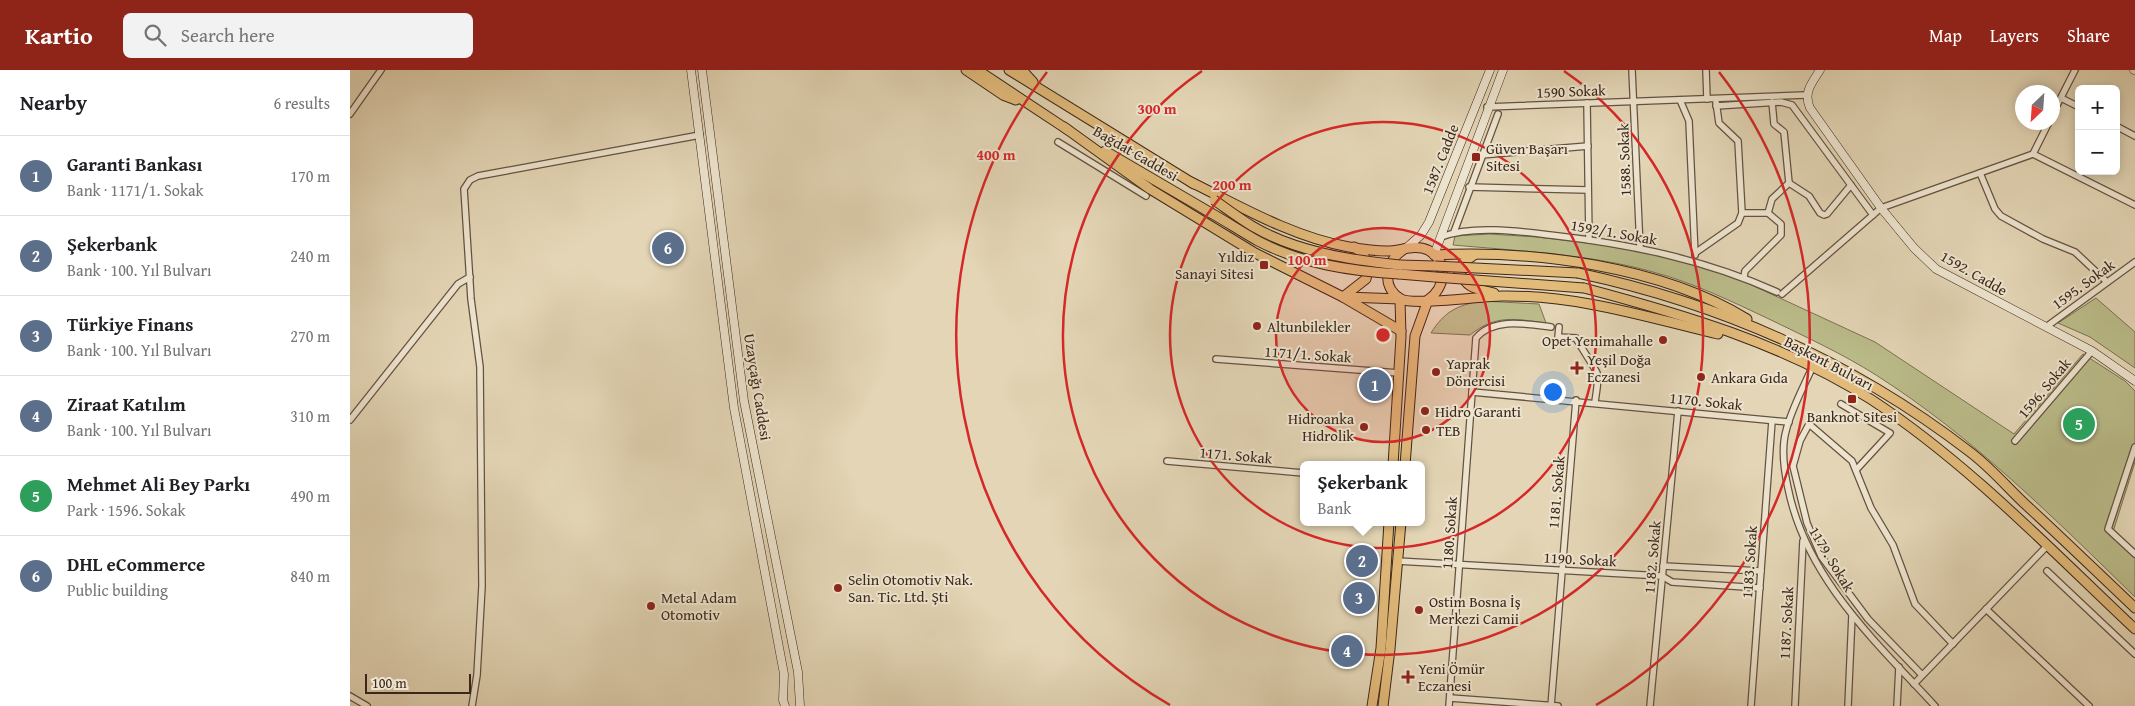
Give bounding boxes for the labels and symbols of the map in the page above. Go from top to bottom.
street label: 1590 Sokak [1536,79,1606,103]
north arrow [2015,85,2060,130]
text: 300 m [1137,98,1177,119]
street label: Bağdat Caddesi [1090,120,1182,186]
street label: 1587. Cadde [1416,121,1464,197]
street label: 1588. Sokak [1612,123,1636,197]
place label: Güven Başarı Sitesi [1486,138,1568,176]
text: 400 m [976,144,1016,165]
marker: Güven Başarı Sitesi [1470,151,1482,163]
text: 200 m [1212,174,1252,195]
street label: 1592/1. Sokak [1569,214,1659,250]
pin: 6 [652,229,684,267]
street label: 1592. Cadde [1937,245,2011,301]
place label: Yıldız Sanayi Sitesi [1175,246,1254,284]
text: 100 m [1287,249,1327,270]
street label: 1595. Sokak [2047,254,2119,314]
marker: Yıldız Sanayi Sitesi [1258,259,1270,271]
place label: Altunbilekler [1267,316,1350,337]
marker: Altunbilekler [1251,320,1263,332]
centre of rings [1374,326,1392,344]
place label: Opet Yenimahalle [1542,330,1653,351]
street label: Başkent Bulvarı [1781,331,1877,395]
street label: Uzayçağı Caddesi [739,332,777,442]
marker: Opet Yenimahalle [1657,334,1669,346]
street label: 1171/1. Sokak [1264,340,1353,368]
place label: Yeşil Doğa Eczanesi [1587,349,1651,387]
place label: Yaprak Dönercisi [1446,353,1505,391]
street label: 1596. Sokak [2012,353,2076,423]
marker: Yeşil Doğa Eczanesi [1571,362,1583,374]
pin: 1 [1359,366,1391,404]
marker: Yaprak Dönercisi [1430,366,1442,378]
place label: Ankara Gıda [1711,367,1788,388]
marker: Ankara Gıda [1695,371,1707,383]
your location [1540,379,1566,405]
street label: 1170. Sokak [1669,387,1744,415]
marker: Banknot Sitesi [1846,393,1858,405]
place label: Hidro Garanti [1435,401,1521,422]
marker: Hidro Garanti [1419,405,1431,417]
pin: 5 [2063,405,2095,443]
place label: Banknot Sitesi [1807,406,1897,427]
place label: Hidroanka Hidrolik [1288,408,1354,446]
place label: TEB [1436,420,1461,441]
marker: Hidroanka Hidrolik [1358,421,1370,433]
marker: TEB [1420,424,1432,436]
street label: 1171. Sokak [1199,441,1274,469]
street label: 1181. Sokak [1542,454,1570,529]
street label: 1180. Sokak [1436,495,1462,570]
street label: 1182. Sokak [1638,519,1666,594]
street label: 1179. Sokak [1804,522,1860,596]
street label: 1183. Sokak [1736,524,1762,599]
pin: 2 [1346,542,1378,580]
street label: 1190. Sokak [1543,547,1617,571]
place label: Selin Otomotiv Nak. San. Tic. Ltd. Şti [848,569,973,607]
pin: 3 [1343,579,1375,617]
marker: Selin Otomotiv Nak. San. Tic. Ltd. Şti [832,582,844,594]
street label: 1187. Sokak [1774,586,1798,660]
place label: Metal Adam Otomotiv [661,587,737,625]
place label: Ostim Bosna İş Merkezi Camii [1429,591,1521,629]
marker: Metal Adam Otomotiv [645,600,657,612]
marker: Ostim Bosna İş Merkezi Camii [1413,604,1425,616]
pin: 4 [1331,632,1363,670]
place label: Yeni Ömür Eczanesi [1418,658,1485,696]
scale bar [365,671,471,694]
marker: Yeni Ömür Eczanesi [1402,671,1414,683]

